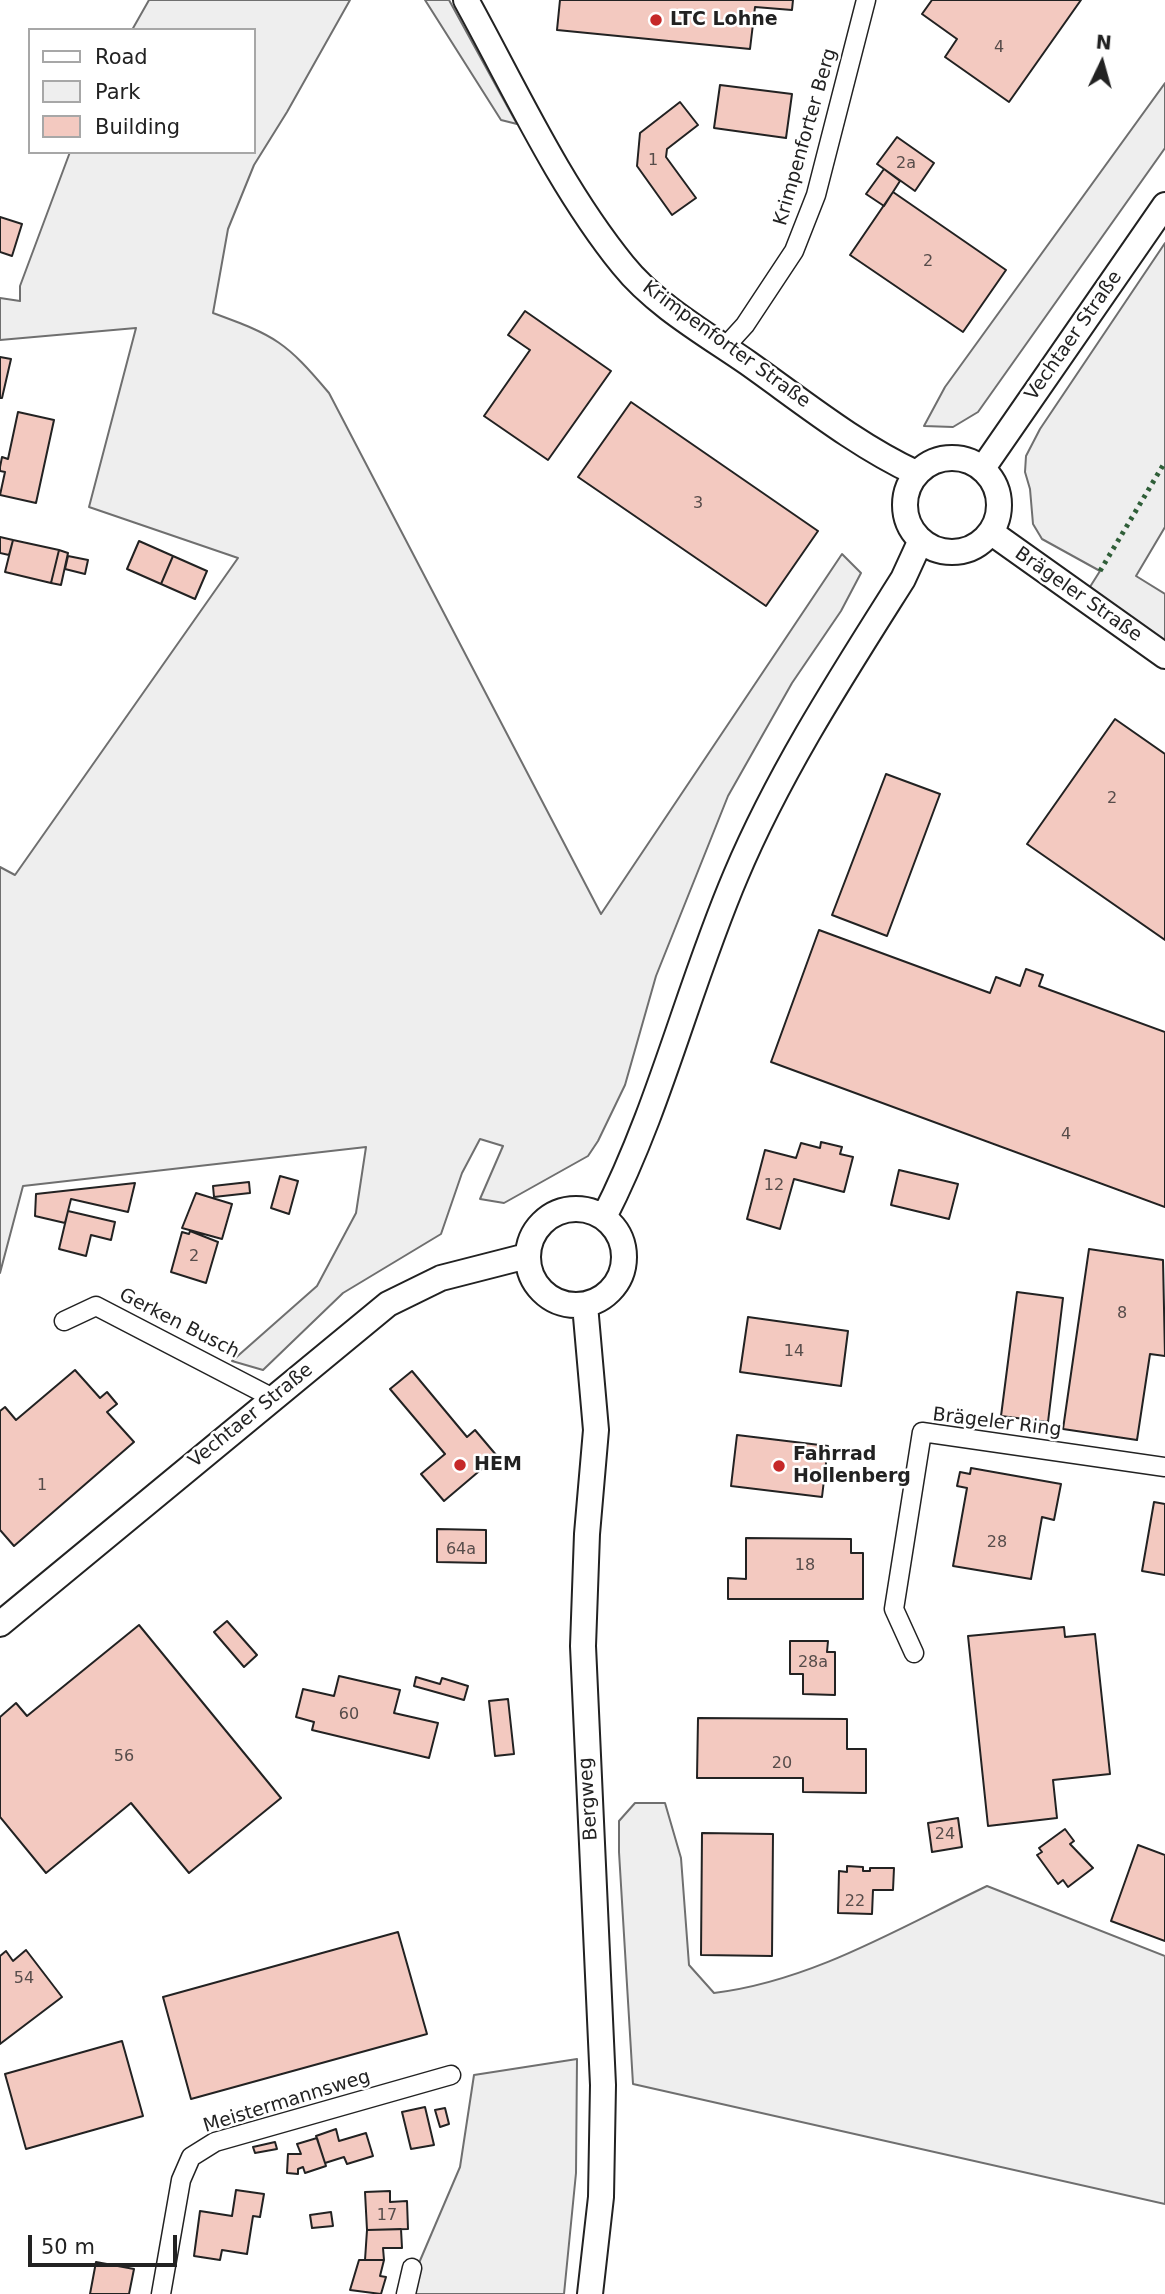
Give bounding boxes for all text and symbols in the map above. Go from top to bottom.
place label: LTC Lohne [670,9,778,31]
marker: LTC Lohne [648,12,664,28]
legend [28,28,256,154]
north arrow [1067,28,1137,98]
text: N [1095,30,1113,54]
house number: 4 [994,38,1004,58]
text: Road [95,45,148,69]
street label: Krimpenforter Berg [770,46,842,228]
text: Park [95,80,140,104]
text: Building [95,115,180,139]
house number: 1 [648,151,658,171]
house number: 2a [896,154,916,174]
house number: 2 [923,252,933,272]
street label: Vechtaer Straße [1021,267,1127,405]
street label: Krimpenforter Straße [638,277,814,413]
house number: 3 [693,494,703,514]
street label: Brägeler Straße [1010,543,1146,647]
house number: 2 [1107,789,1117,809]
house number: 4 [1061,1125,1071,1145]
house number: 12 [764,1176,784,1196]
house number: 2 [189,1247,199,1267]
street label: Gerken Busch [115,1284,243,1364]
house number: 8 [1117,1304,1127,1324]
house number: 14 [784,1342,804,1362]
street label: Vechtaer Straße [184,1359,318,1473]
street label: Brägeler Ring [931,1404,1063,1442]
place label: Fahrrad Hollenberg [793,1444,911,1488]
place label: HEM [474,1454,522,1476]
marker: HEM [452,1457,468,1473]
marker: Fahrrad Hollenberg [771,1458,787,1474]
house number: 1 [37,1476,47,1496]
house number: 28 [987,1533,1007,1553]
house number: 64a [446,1540,476,1560]
house number: 18 [795,1556,815,1576]
house number: 28a [798,1653,828,1673]
house number: 60 [339,1705,359,1725]
house number: 56 [114,1747,134,1767]
house number: 20 [772,1754,792,1774]
street label: Bergweg [575,1757,603,1841]
house number: 24 [935,1825,955,1845]
house number: 22 [845,1892,865,1912]
house number: 54 [14,1969,34,1989]
street label: Meistermannsweg [201,2066,373,2138]
house number: 17 [377,2206,397,2226]
scale bar [32,2220,180,2264]
text: 50 m [41,2235,95,2259]

